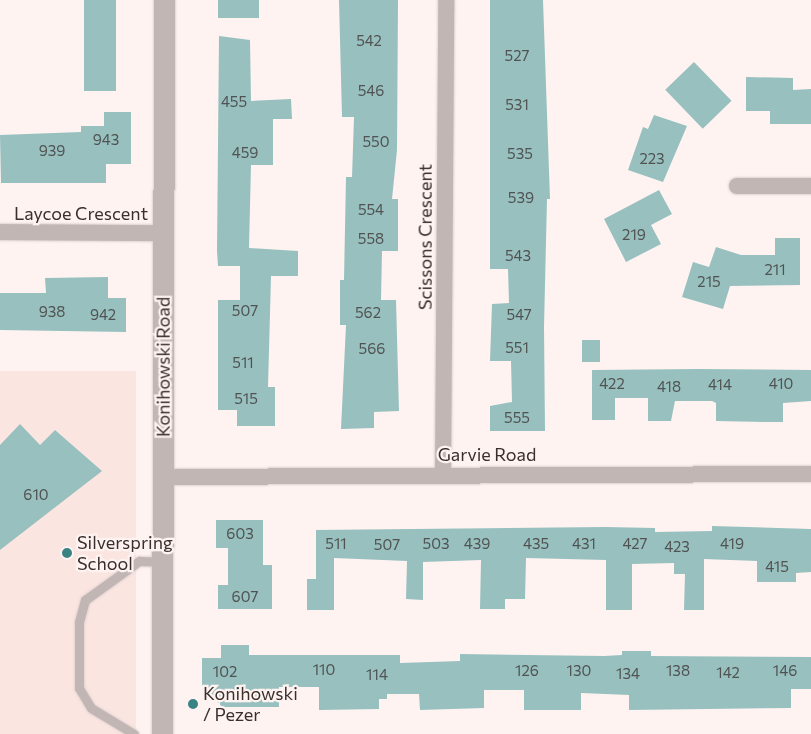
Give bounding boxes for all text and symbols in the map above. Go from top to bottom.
house number: 542 [356,32,382,50]
house number: 527 [505,47,529,65]
house number: 546 [358,82,384,100]
house number: 455 [221,93,247,111]
house number: 531 [505,96,529,114]
house number: 943 [93,131,119,149]
house number: 550 [362,133,390,151]
house number: 939 [39,142,65,160]
house number: 459 [232,144,258,162]
house number: 535 [507,145,533,163]
house number: 223 [639,150,665,168]
street label: Scissons Crescent [414,164,436,310]
house number: 539 [508,189,534,207]
house number: 554 [358,201,384,219]
street label: Laycoe Crescent [14,202,148,224]
house number: 219 [622,226,646,244]
house number: 558 [358,230,384,248]
house number: 543 [505,247,531,265]
house number: 211 [764,261,786,279]
house number: 215 [697,273,721,291]
street label: Konihowski Road [152,297,174,437]
house number: 507 [232,302,258,320]
house number: 938 [39,303,65,321]
house number: 562 [355,304,381,322]
house number: 942 [90,306,116,324]
house number: 547 [506,306,532,324]
house number: 551 [505,339,529,357]
house number: 566 [359,340,385,358]
house number: 511 [232,354,254,372]
house number: 422 [599,375,625,393]
house number: 410 [769,375,793,393]
house number: 414 [708,376,732,394]
house number: 418 [657,378,681,396]
house number: 515 [234,390,258,408]
house number: 555 [504,409,530,427]
street label: Garvie Road [438,443,536,465]
house number: 610 [23,486,49,504]
house number: 603 [226,525,254,543]
place label: Silverspring School [77,532,173,574]
house number: 511 [325,535,347,553]
house number: 503 [423,535,449,553]
house number: 439 [464,535,490,553]
house number: 435 [523,535,549,553]
house number: 431 [572,535,596,553]
house number: 427 [623,535,647,553]
house number: 419 [720,535,744,553]
house number: 507 [374,536,400,554]
house number: 423 [664,538,690,556]
marker: Silverspring School [61,547,73,559]
house number: 415 [765,558,789,576]
house number: 607 [232,588,258,606]
house number: 110 [313,661,335,679]
house number: 126 [515,662,539,680]
house number: 130 [567,662,591,680]
house number: 138 [666,662,690,680]
house number: 146 [773,662,797,680]
house number: 102 [213,663,237,681]
house number: 142 [716,664,740,682]
house number: 134 [616,665,640,683]
house number: 114 [366,666,388,684]
place label: Konihowski / Pezer [203,683,298,726]
marker: Konihowski / Pezer [187,698,199,710]

